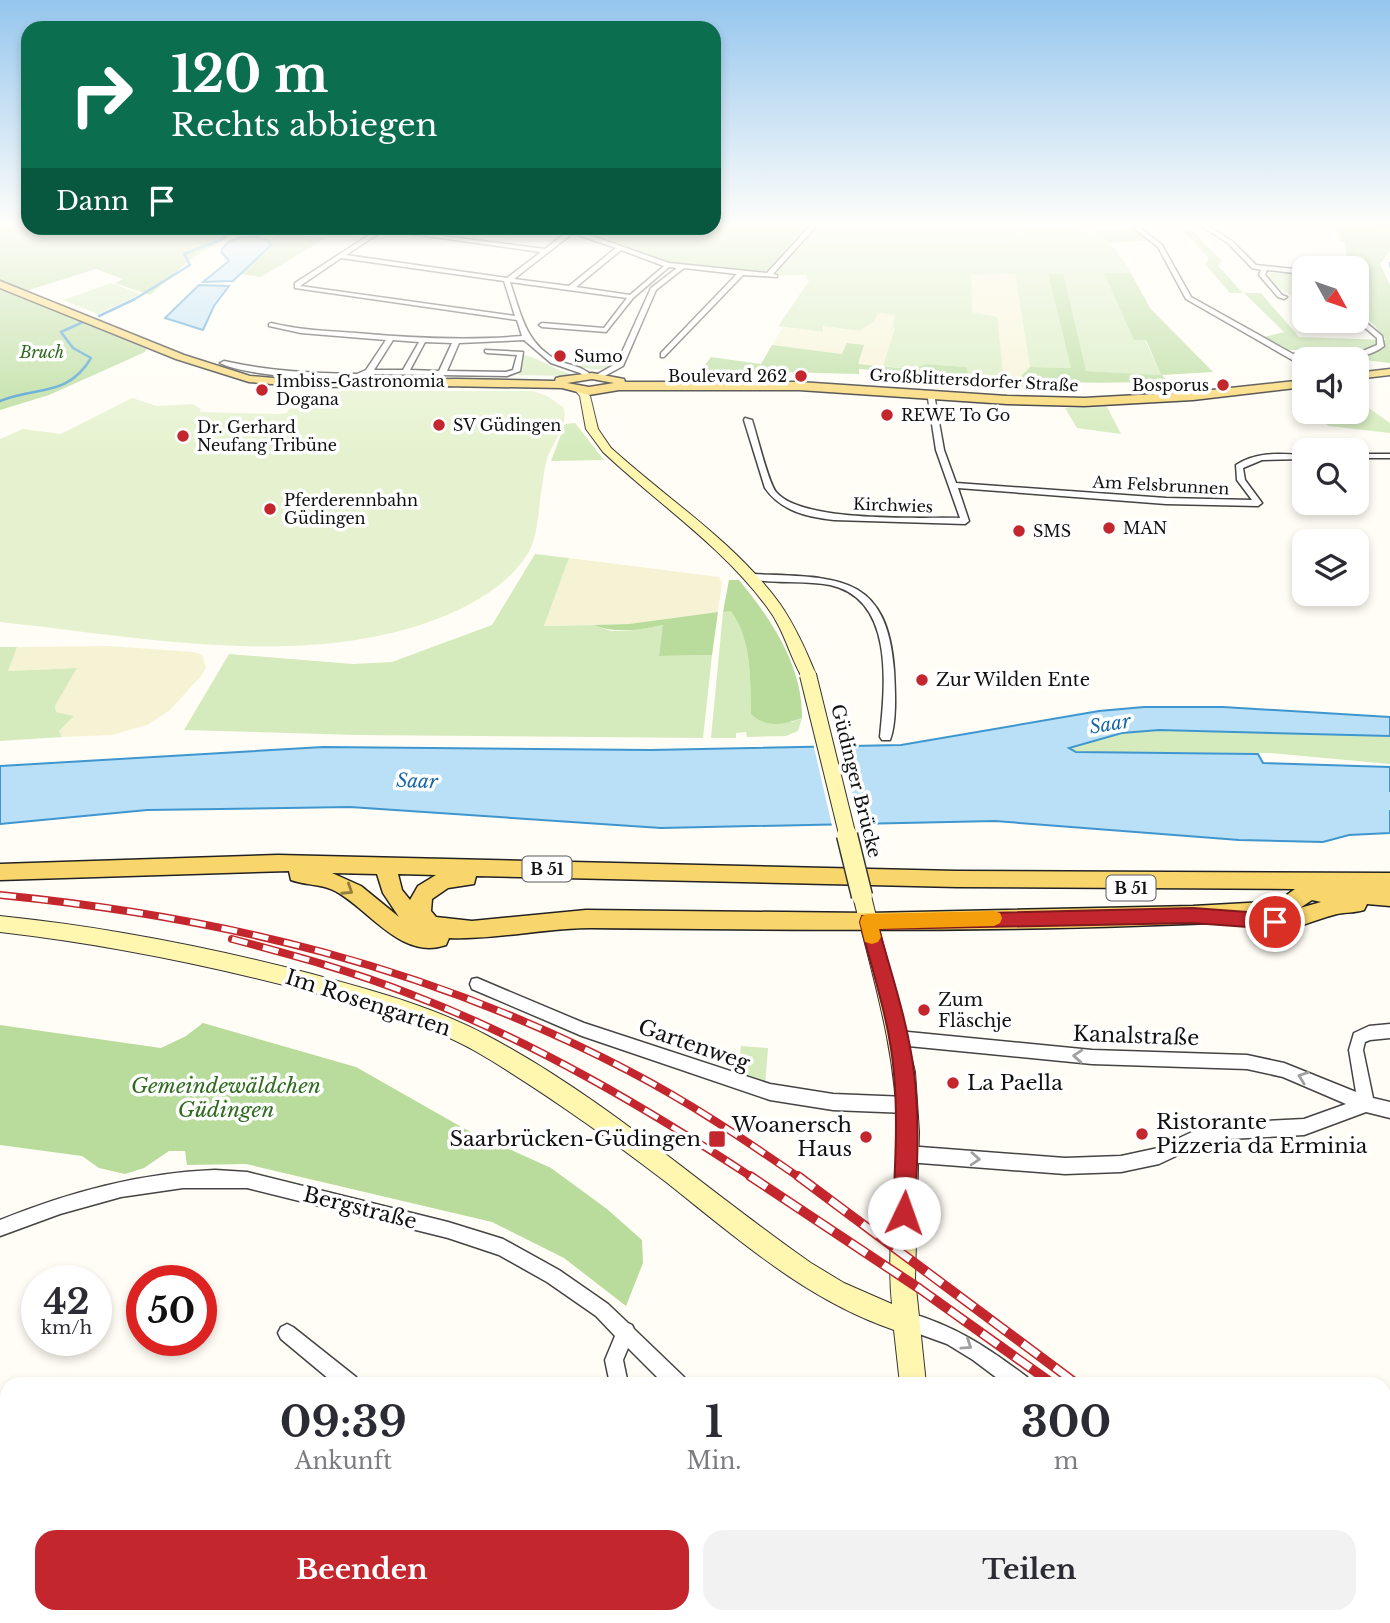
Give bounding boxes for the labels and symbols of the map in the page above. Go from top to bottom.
north arrow [1292,256,1368,332]
park label: Bruch [19,342,64,362]
place label: Sumo [574,346,623,366]
marker: Sumo [552,348,568,364]
street label: Großblittersdorfer Straße [869,365,1079,395]
place label: Boulevard 262 [668,366,787,386]
marker: Boulevard 262 [793,368,809,384]
place label: Imbiss-Gastronomia Dogana [276,371,445,409]
place label: Bosporus [1132,375,1209,395]
marker: Bosporus [1215,377,1231,393]
marker: Imbiss-Gastronomia Dogana [254,382,270,398]
place label: REWE To Go [901,405,1010,425]
marker: REWE To Go [879,407,895,423]
place label: SV Güdingen [453,415,561,435]
place label: Dr. Gerhard Neufang Tribüne [197,417,337,455]
marker: SV Güdingen [431,417,447,433]
marker: Dr. Gerhard Neufang Tribüne [175,428,191,444]
street label: Am Felsbrunnen [1091,471,1230,499]
place label: Pferderennbahn Güdingen [284,490,418,528]
street label: Kirchwies [853,494,933,516]
marker: Pferderennbahn Güdingen [262,501,278,517]
place label: MAN [1123,518,1167,538]
marker: MAN [1101,520,1117,536]
place label: SMS [1033,521,1071,541]
marker: SMS [1011,523,1027,539]
place label: Zur Wilden Ente [936,669,1090,691]
marker: Zur Wilden Ente [914,672,930,688]
street label: Güdinger Brücke [826,702,886,860]
water label: Saar [1088,709,1134,739]
water label: Saar [396,769,439,793]
road number: B 51 [522,856,572,882]
road number: B 51 [1106,876,1156,900]
one-way arrow [340,882,353,894]
pin [1245,892,1305,952]
street label: Im Rosengarten [282,964,454,1042]
place label: Zum Fläschje [938,989,1012,1032]
marker: Zum Fläschje [916,1002,932,1018]
street label: Gartenweg [635,1014,754,1076]
street label: Kanalstraße [1072,1021,1200,1051]
one-way arrow [1073,1049,1084,1064]
place label: La Paella [967,1070,1063,1096]
one-way arrow [1298,1071,1310,1085]
park label: Gemeindewäldchen Güdingen [131,1073,321,1123]
marker: La Paella [945,1075,961,1091]
place label: Ristorante Pizzeria da Erminia [1156,1109,1368,1159]
place label: Woanersch Haus [731,1112,852,1162]
place label: Saarbrücken-Güdingen [450,1126,701,1152]
marker: Ristorante Pizzeria da Erminia [1134,1126,1150,1142]
marker: Saarbrücken-Güdingen [707,1129,727,1149]
marker: Woanersch Haus [858,1129,874,1145]
one-way arrow [970,1151,981,1166]
position arrow [867,1176,941,1250]
street label: Bergstraße [300,1181,420,1235]
speed limit sign: 50 [126,1265,217,1356]
one-way arrow [959,1336,972,1349]

